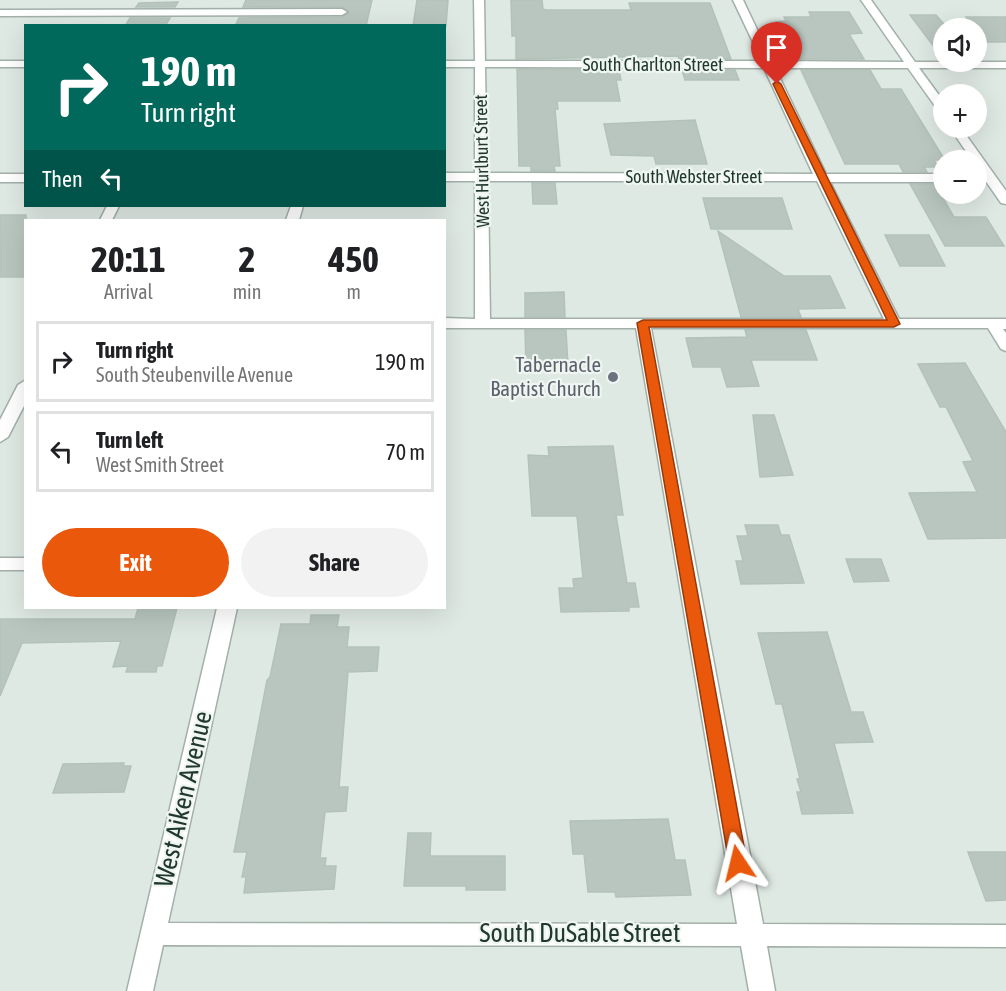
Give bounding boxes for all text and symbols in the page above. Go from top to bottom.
map controls [933,18,987,204]
button: sound [933,18,987,72]
pin [751,22,802,84]
icon: arrive [760,31,793,64]
text: 190 m [141,47,236,95]
icon: right [42,48,120,126]
street label: South Charlton Street [583,54,723,75]
button: + [933,84,987,138]
street label: West Hurlburt Street [470,94,493,228]
text: Turn right [141,97,236,128]
button: − [933,150,987,204]
icon: left [95,162,128,195]
text: Then [42,166,83,192]
street label: South Webster Street [625,166,763,187]
text: 20:11 [91,238,166,280]
text: 2 [239,238,255,280]
text: 450 [328,238,379,280]
text: Arrival [104,280,153,303]
text: min [233,280,261,303]
text: m [346,280,361,303]
text: Turn right [96,337,173,363]
icon: right [45,345,78,378]
text: 190 m [375,349,425,375]
place label: Tabernacle Baptist Church [490,352,601,400]
text: South Steubenville Avenue [96,363,293,386]
marker: Tabernacle Baptist Church [606,370,620,384]
text: Turn left [96,427,163,453]
icon: left [45,435,78,468]
text: 70 m [385,439,425,465]
text: West Smith Street [96,453,224,476]
button: Exit [42,528,229,597]
button: Share [241,528,428,597]
street label: West Aiken Avenue [148,708,218,890]
position arrow [706,831,770,895]
street label: South DuSable Street [480,918,680,948]

